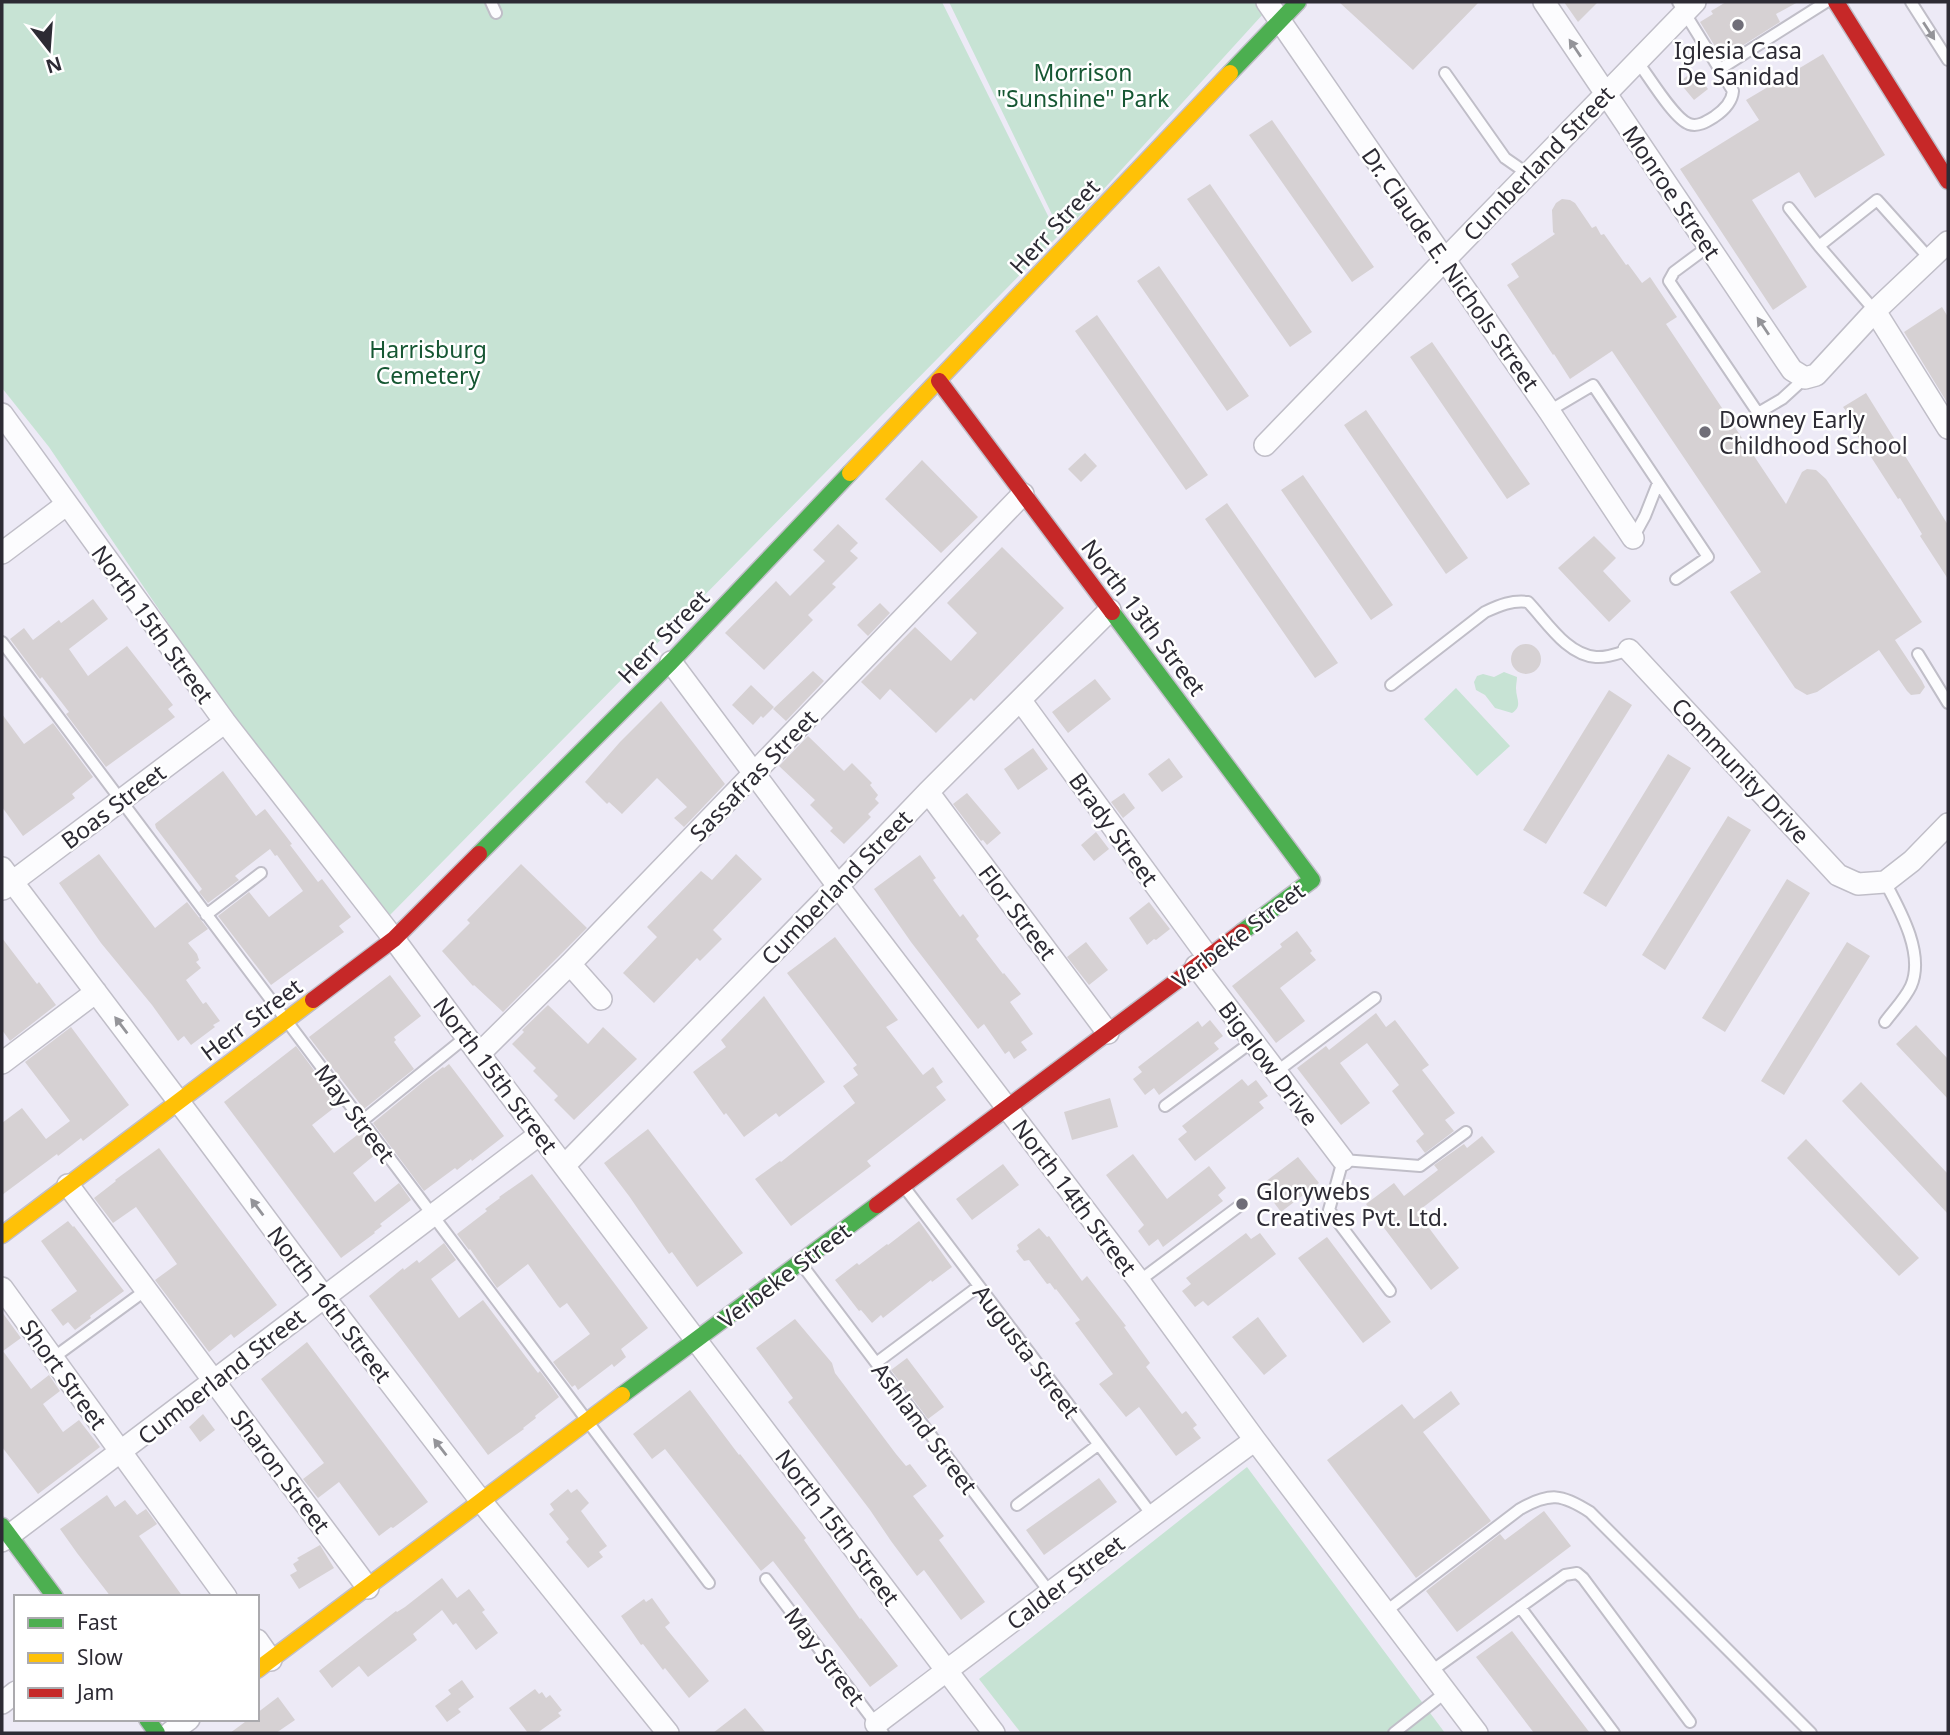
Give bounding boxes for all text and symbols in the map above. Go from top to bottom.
north arrow [14,14,84,84]
marker: Iglesia Casa De Sanidad [1730,17,1746,33]
one-way arrow [1923,21,1936,41]
place label: Iglesia Casa De Sanidad [1674,34,1802,92]
one-way arrow [1569,38,1582,57]
text: N [43,51,65,80]
park label: Morrison "Sunshine" Park [997,56,1170,114]
street label: Cumberland Street [1456,78,1620,248]
street label: Monroe Street [1615,119,1729,265]
street label: Dr. Claude E. Nichols Street [1355,141,1547,397]
street label: Herr Street [1002,171,1106,281]
one-way arrow [1756,317,1770,335]
park label: Harrisburg Cemetery [369,333,487,391]
place label: Downey Early Childhood School [1719,403,1908,461]
marker: Downey Early Childhood School [1697,424,1713,440]
street label: North 13th Street [1075,532,1213,702]
street label: North 15th Street [85,538,221,710]
street label: Herr Street [610,582,716,690]
street label: Community Drive [1665,690,1817,850]
street label: Sassafras Street [682,702,824,848]
street label: Boas Street [54,756,172,856]
street label: Brady Street [1062,766,1166,892]
street label: Cumberland Street [754,802,918,972]
street label: Flor Street [972,858,1064,966]
street label: Verbeke Street [1165,875,1311,995]
street label: Herr Street [194,970,308,1068]
street label: North 15th Street [427,990,565,1160]
street label: Bigelow Drive [1212,994,1326,1132]
one-way arrow [113,1017,128,1035]
street label: May Street [307,1057,403,1169]
street label: North 14th Street [1006,1112,1144,1282]
place label: Glorywebs Creatives Pvt. Ltd. [1256,1175,1448,1233]
marker: Glorywebs Creatives Pvt. Ltd. [1234,1196,1250,1212]
one-way arrow [250,1199,265,1217]
street label: Verbeke Street [711,1215,857,1335]
street label: North 16th Street [261,1219,399,1389]
street label: Augusta Street [966,1278,1088,1424]
street label: Cumberland Street [131,1301,311,1451]
street label: Short Street [13,1313,115,1435]
street label: Ashland Street [865,1356,985,1500]
street label: Sharon Street [224,1403,338,1539]
one-way arrow [433,1438,447,1456]
street label: North 15th Street [769,1442,907,1612]
street label: Calder Street [999,1527,1131,1637]
legend [14,1595,259,1721]
street label: May Street [777,1600,873,1712]
text: Fast [77,1608,118,1636]
text: Slow [77,1643,123,1671]
text: Jam [75,1678,114,1706]

